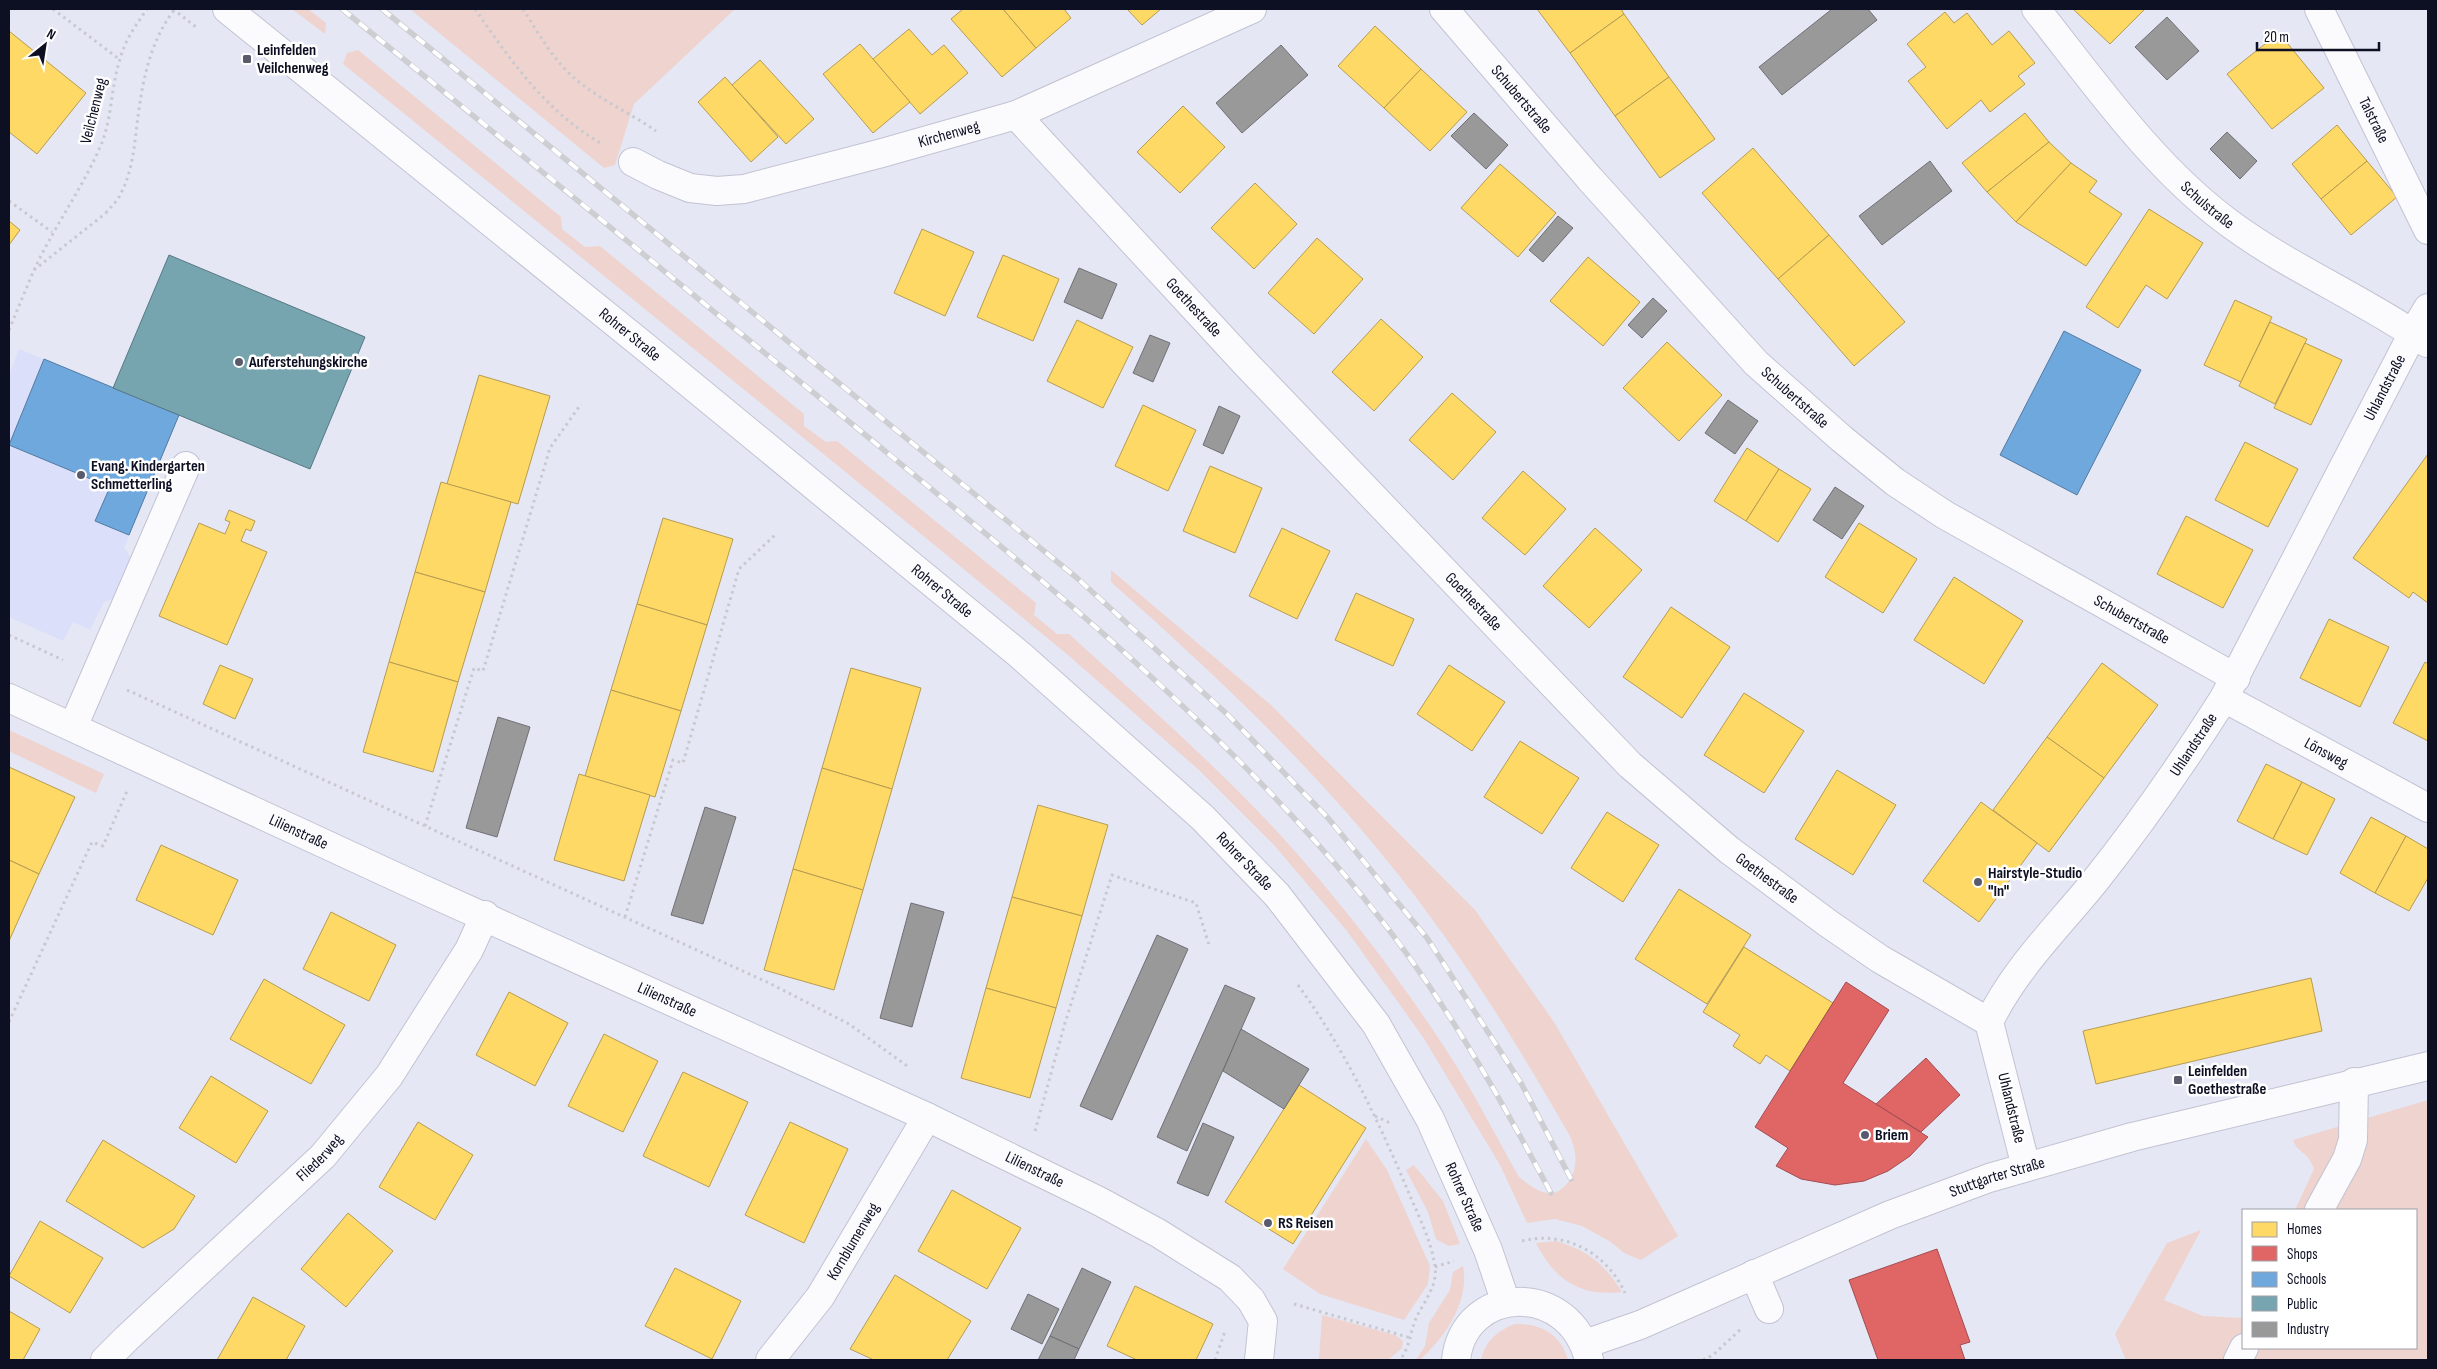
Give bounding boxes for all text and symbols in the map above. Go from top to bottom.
north arrow [20,20,70,70]
scale bar [2257,20,2380,52]
text: N [44,25,59,43]
text: 20 m [2264,28,2289,47]
place label: Leinfelden Veilchenweg [257,41,329,78]
marker: Leinfelden Veilchenweg [241,53,253,65]
street label: Schubertstraße [1487,61,1556,137]
street label: Veilchenweg [77,76,111,146]
street label: Talstraße [2355,94,2393,146]
street label: Kirchenweg [916,116,982,152]
street label: Schulstraße [2177,177,2238,233]
street label: Goethestraße [1162,274,1226,341]
street label: Rohrer Straße [595,304,665,365]
street label: Uhlandstraße [2360,351,2410,424]
place label: Auferstehungskirche [248,353,368,372]
marker: Auferstehungskirche [233,356,245,368]
street label: Schubertstraße [1757,363,1833,432]
place label: Evang. Kindergarten Schmetterling [91,457,205,494]
marker: Evang. Kindergarten Schmetterling [75,469,87,481]
street label: Rohrer Straße [907,560,977,622]
street label: Goethestraße [1441,568,1506,635]
street label: Schubertstraße [2091,591,2173,648]
street label: Uhlandstraße [2166,709,2221,780]
street label: Lönsweg [2301,734,2351,773]
street label: Lilienstraße [266,810,331,854]
street label: Rohrer Straße [1212,828,1277,895]
street label: Goethestraße [1732,849,1802,908]
place label: Hairstyle-Studio "In" [1988,864,2082,901]
marker: Hairstyle-Studio "In" [1972,876,1984,888]
street label: Lilienstraße [635,978,700,1021]
place label: Leinfelden Goethestraße [2188,1062,2266,1099]
street label: Uhlandstraße [1993,1071,2029,1145]
marker: Leinfelden Goethestraße [2172,1074,2184,1086]
place label: Briem [1875,1126,1908,1145]
marker: Briem [1859,1129,1871,1141]
street label: Fliederweg [292,1130,347,1185]
street label: Lilienstraße [1002,1147,1067,1192]
street label: Stuttgarter Straße [1947,1153,2047,1201]
street label: Rohrer Straße [1441,1159,1488,1235]
street label: Kornblumenweg [823,1199,883,1284]
legend [2242,1209,2417,1349]
place label: RS Reisen [1278,1214,1333,1233]
marker: RS Reisen [1262,1217,1274,1229]
text: Homes [2287,1220,2322,1239]
text: Shops [2287,1245,2318,1264]
text: Schools [2287,1270,2326,1289]
text: Public [2287,1295,2318,1314]
text: Industry [2287,1320,2329,1339]

